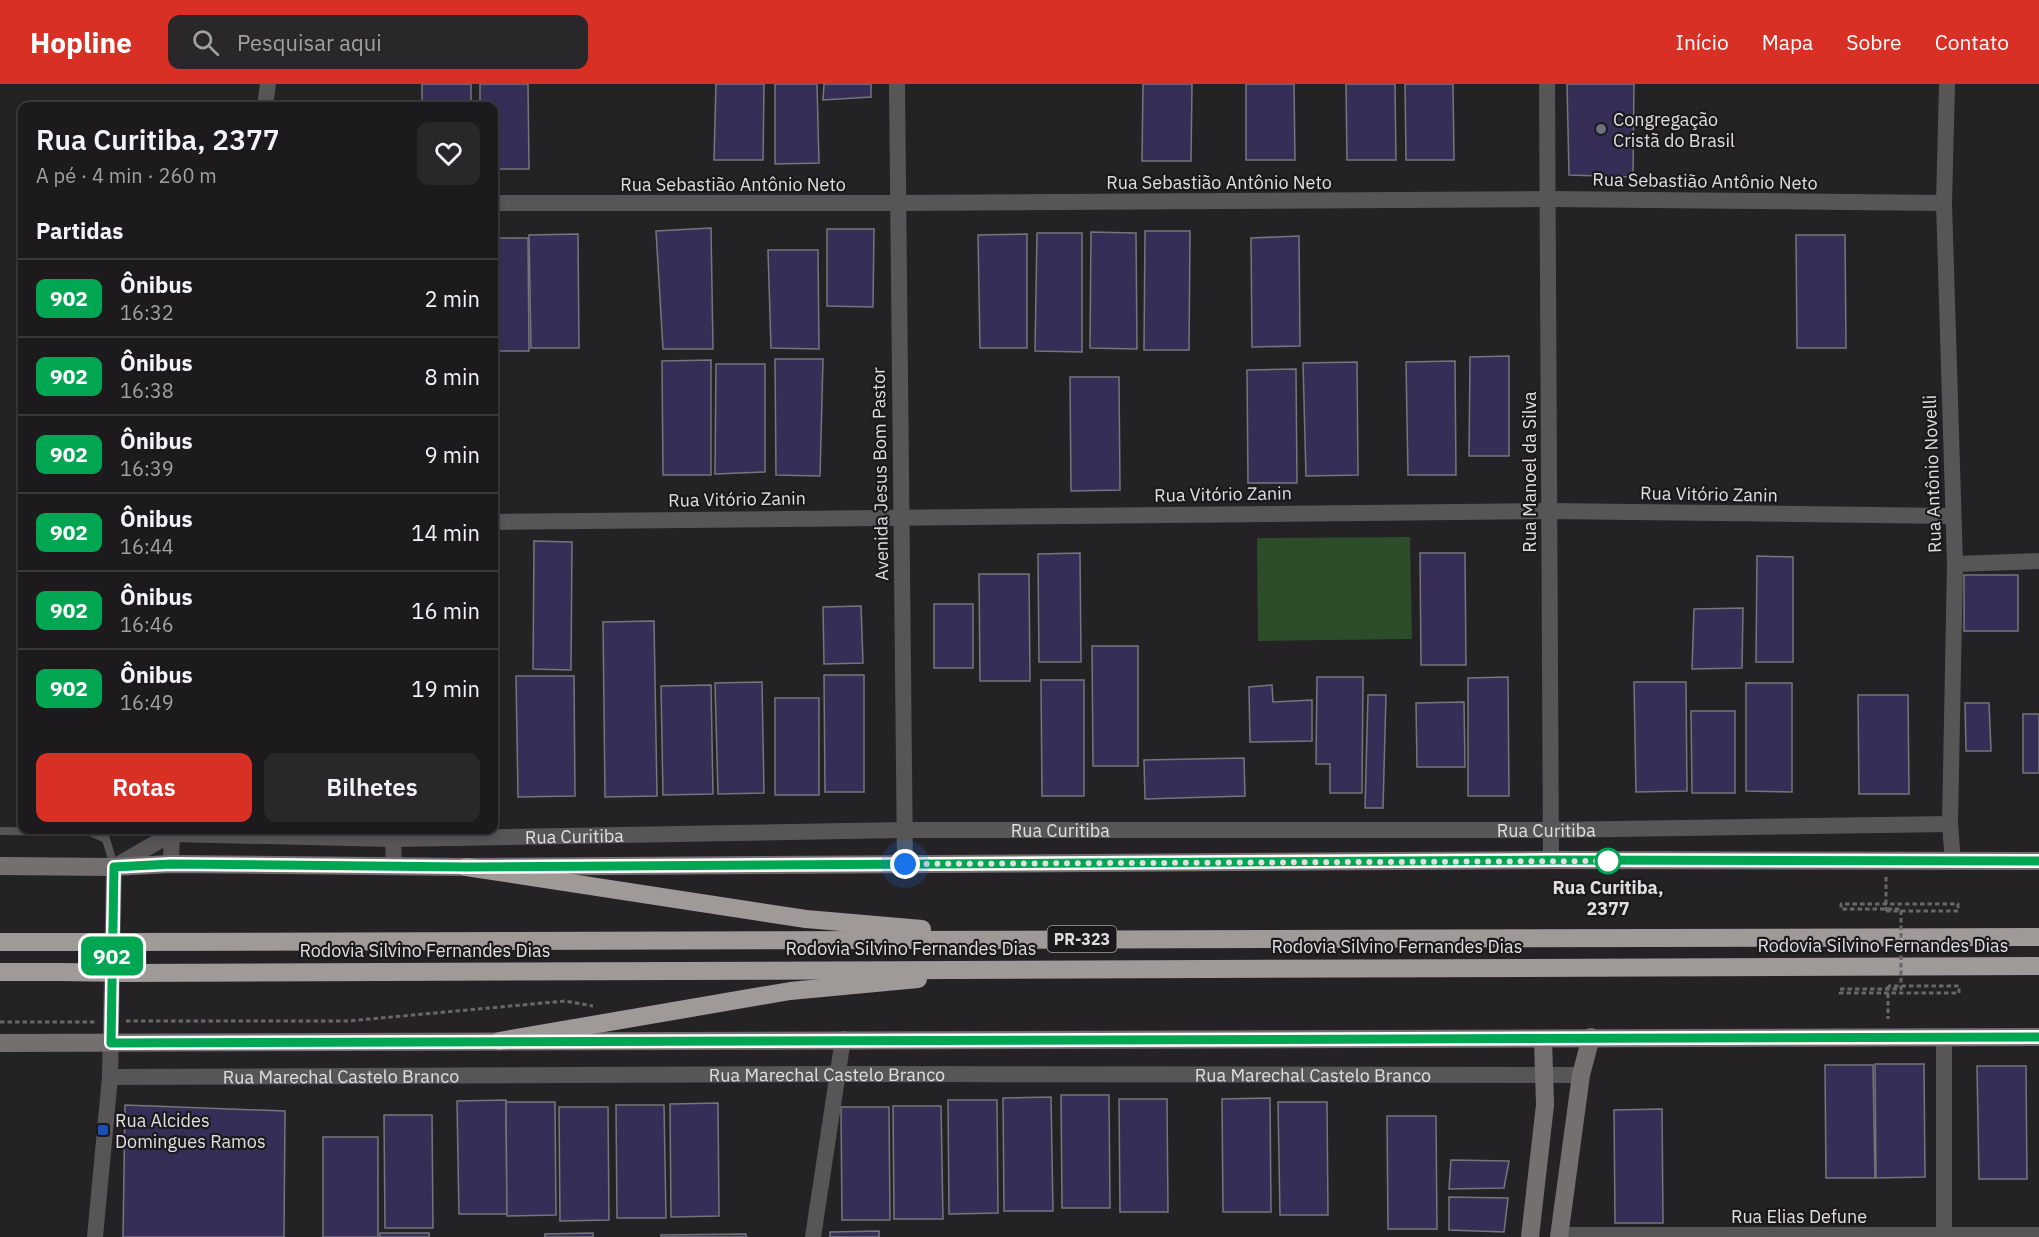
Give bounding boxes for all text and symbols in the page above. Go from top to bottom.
search box [168,15,588,69]
text: Hopline [30,24,132,61]
icon: search [189,26,222,59]
text: Pesquisar aqui [237,28,382,57]
text: Início [1676,28,1729,56]
text: Mapa [1762,28,1813,56]
text: Sobre [1846,28,1902,56]
text: Contato [1935,28,2009,56]
place label: Congregação Cristã do Brasil [1613,108,1735,152]
text: Rua Curitiba, 2377 [36,121,280,158]
button: heart [417,122,480,185]
marker: Congregação Cristã do Brasil [1594,122,1608,136]
text: A pé · 4 min · 260 m [36,162,217,189]
street label: Rua Sebastião Antônio Neto [1592,168,1818,194]
street label: Rua Sebastião Antônio Neto [1106,171,1332,194]
street label: Rua Sebastião Antônio Neto [620,173,846,196]
text: Partidas [36,216,123,245]
text: Ônibus [120,270,193,299]
text: 902 [50,284,88,312]
text: 2 min [424,284,480,313]
text: 16:32 [120,299,174,326]
text: Ônibus [120,348,193,377]
text: 902 [50,362,88,390]
text: 8 min [424,362,480,391]
street label: Avenida Jesus Bom Pastor [867,367,893,581]
text: 16:38 [120,377,174,404]
street label: Rua Manoel da Silva [1518,391,1541,553]
street label: Rua Antônio Novelli [1918,395,1946,553]
text: Ônibus [120,426,193,455]
text: 902 [50,440,88,468]
text: 9 min [424,440,480,469]
text: 16:39 [120,455,174,482]
street label: Rua Vitório Zanin [1154,481,1292,507]
street label: Rua Vitório Zanin [1640,481,1778,507]
street label: Rua Vitório Zanin [668,486,806,512]
text: Ônibus [120,504,193,533]
text: 902 [50,518,88,546]
text: 14 min [411,518,480,547]
text: 16:44 [120,533,174,560]
text: Ônibus [120,582,193,611]
text: 902 [50,596,88,624]
text: 16 min [411,596,480,625]
text: 16:46 [120,611,174,638]
text: Ônibus [120,660,193,689]
text: 902 [50,674,88,702]
text: 19 min [411,674,480,703]
text: 16:49 [120,689,174,716]
button: Rotas [36,753,252,822]
button: Bilhetes [264,753,480,822]
street label: Rua Curitiba [1497,818,1596,842]
street label: Rua Curitiba [1011,819,1110,842]
street label: Rua Curitiba [525,823,624,848]
marker: Rua Curitiba, 2377 [1595,848,1621,874]
your location [890,849,920,879]
place label: Rua Curitiba, 2377 [1552,876,1664,920]
road number: PR-323 [1048,926,1116,952]
street label: Rodovia Silvino Fernandes Dias [1758,934,2008,957]
street label: Rodovia Silvino Fernandes Dias [1272,935,1522,958]
line badge: 902 [78,936,146,976]
street label: Rodovia Silvino Fernandes Dias [786,937,1036,960]
street label: Rodovia Silvino Fernandes Dias [300,939,550,962]
text: 902 [93,942,131,970]
street label: Rua Marechal Castelo Branco [709,1062,945,1086]
street label: Rua Marechal Castelo Branco [1195,1063,1431,1086]
street label: Rua Marechal Castelo Branco [223,1064,459,1088]
place label: Rua Alcides Domingues Ramos [115,1109,266,1153]
marker: Rua Alcides Domingues Ramos [96,1123,110,1137]
street label: Rua Elias Defune [1731,1205,1867,1228]

